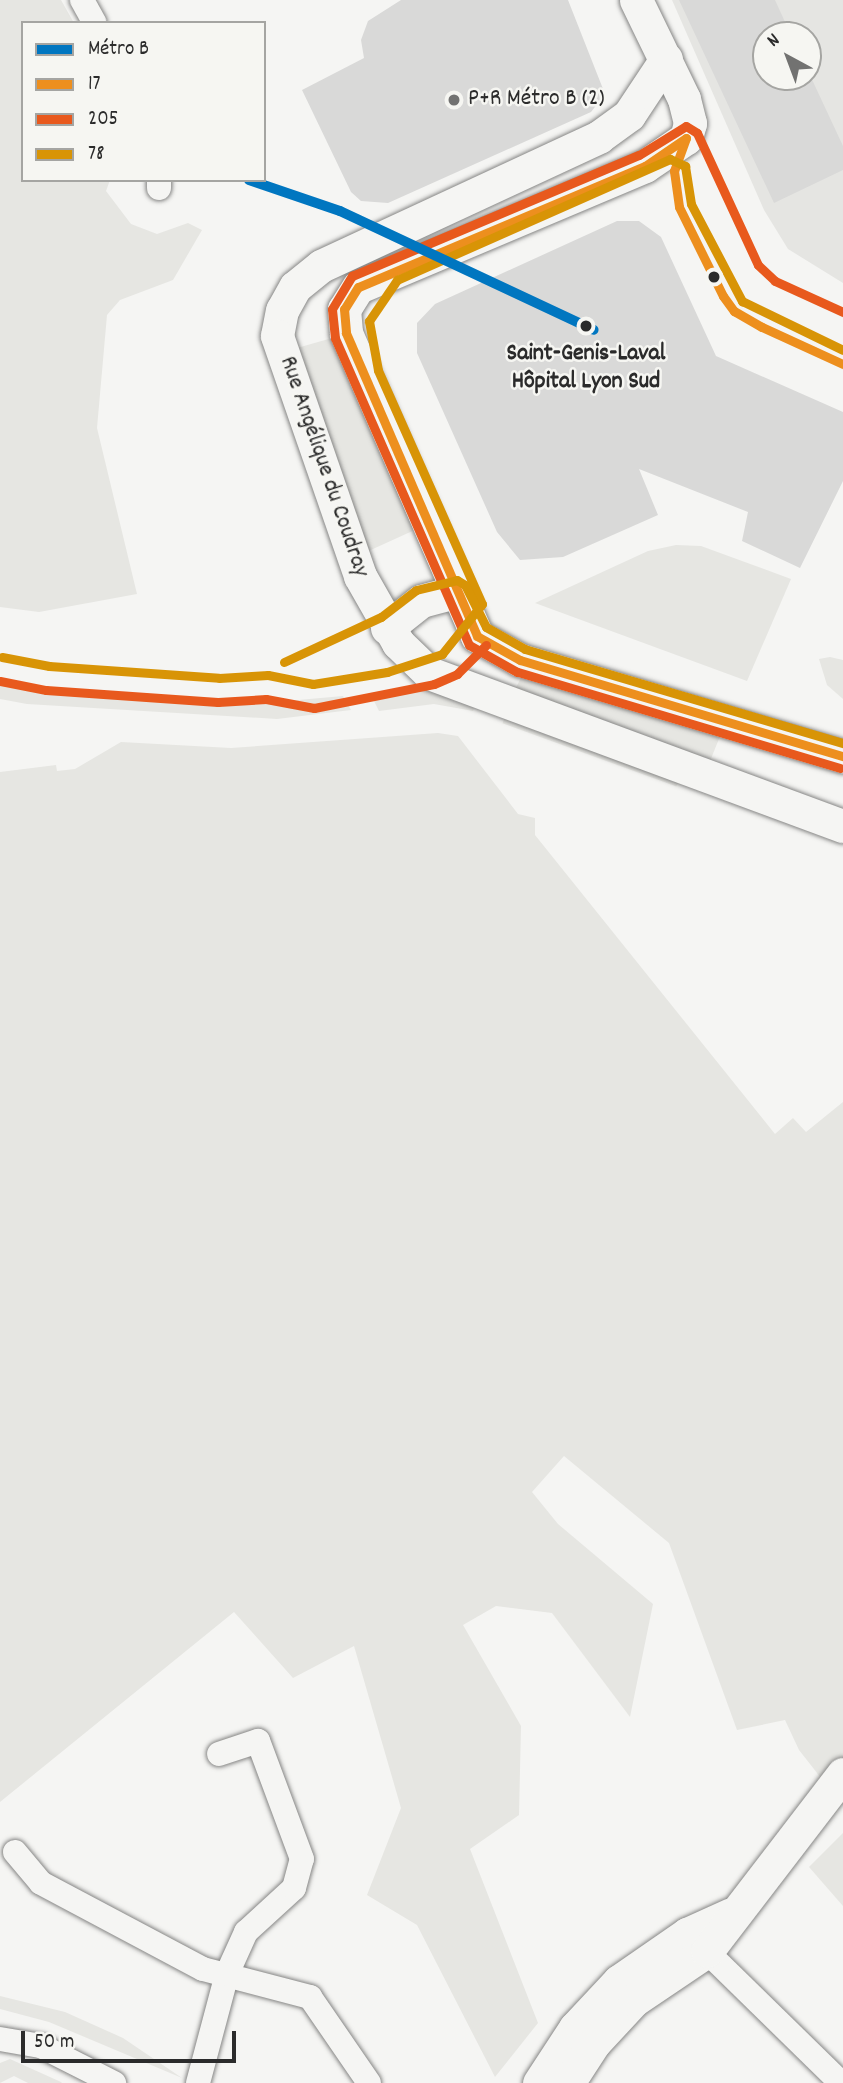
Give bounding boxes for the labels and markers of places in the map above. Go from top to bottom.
place label: P+R Métro B (2) [468,86,605,114]
marker: P+R Métro B (2) [446,92,462,108]
unlabelled marker [707,270,721,284]
marker: Saint-Genis-Laval Hôpital Lyon Sud [575,315,597,337]
place label: Saint-Genis-Laval Hôpital Lyon Sud [507,341,665,397]

